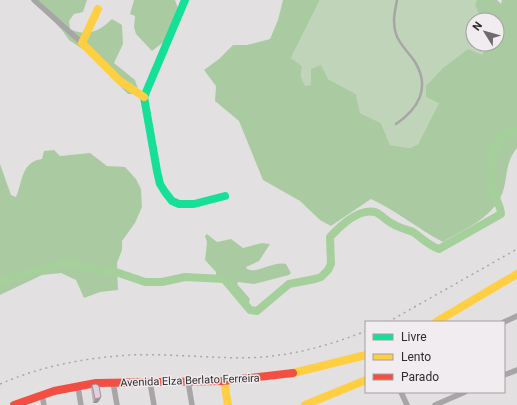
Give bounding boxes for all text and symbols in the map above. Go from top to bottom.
north arrow [465,12,505,52]
text: N [470,19,485,33]
legend [365,321,505,393]
text: Livre [401,330,427,344]
text: Lento [401,350,431,364]
text: Parado [401,370,439,384]
street label: Avenida Elza Berlato Ferreira [120,372,260,389]

